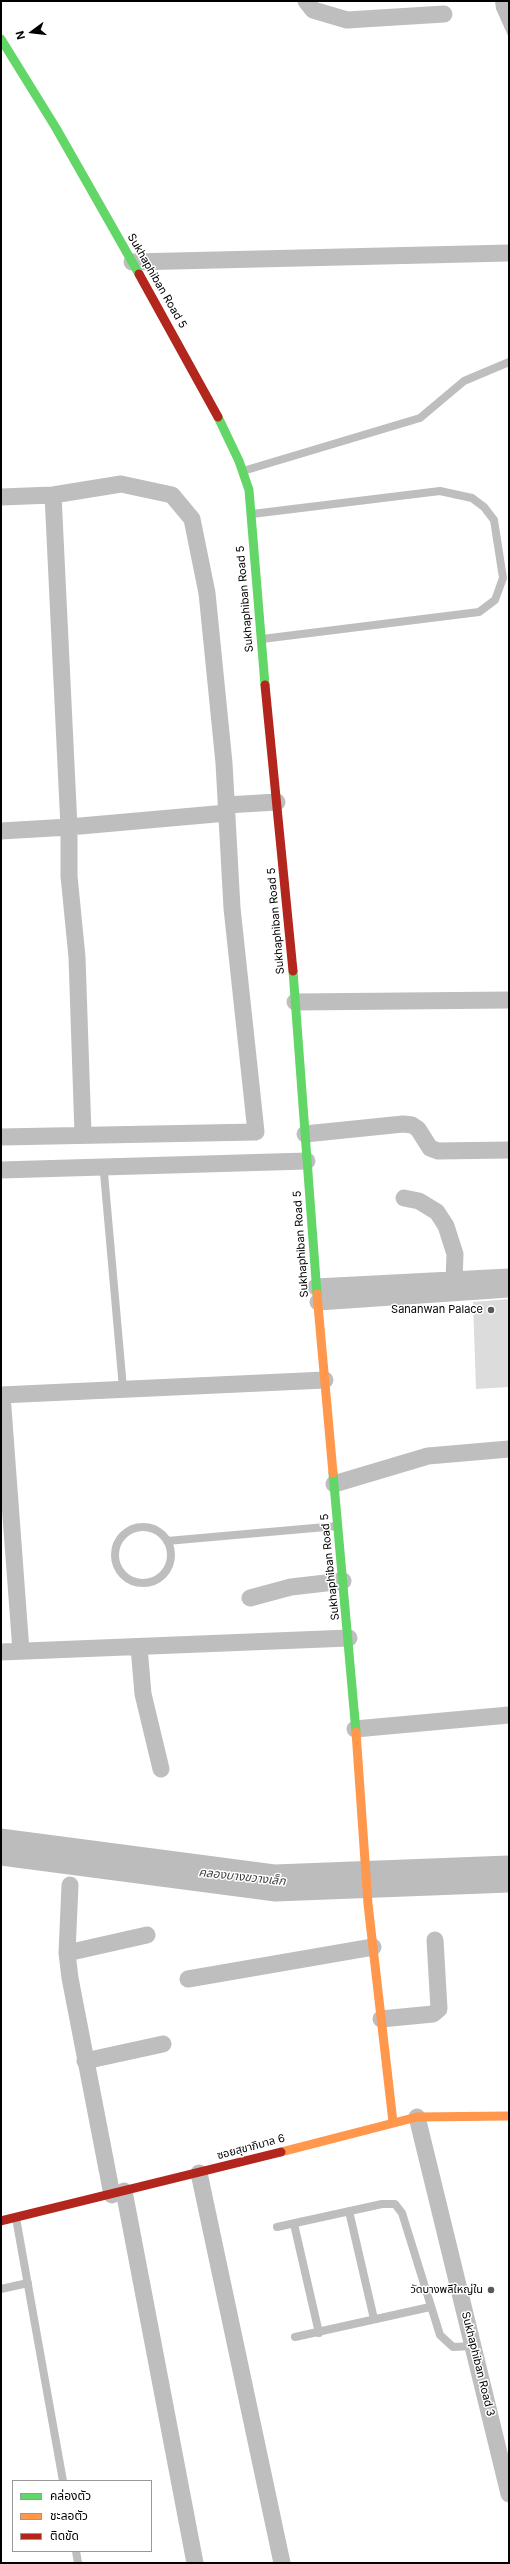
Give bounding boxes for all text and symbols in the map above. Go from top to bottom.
north arrow [12,12,52,52]
text: N [13,29,28,41]
street label: Sukhaphiban Road 5 [125,231,189,331]
street label: Sukhaphiban Road 5 [234,545,256,653]
street label: Sukhaphiban Road 5 [265,867,287,975]
street label: Sukhaphiban Road 5 [291,1190,311,1298]
place label: Sananwan Palace [391,1303,483,1317]
marker: Sananwan Palace [486,1305,496,1315]
street label: Sukhaphiban Road 5 [318,1513,342,1621]
water label: คลองบางขวางเล็ก [198,1865,286,1889]
street label: ซอยสุขาภิบาล 6 [216,2132,286,2162]
place label: วัดบางพลีใหญ่ใน [410,2283,483,2297]
marker: วัดบางพลีใหญ่ใน [486,2285,496,2295]
street label: Sukhaphiban Road 3 [459,2310,497,2418]
legend [12,2480,152,2552]
text: คล่องตัว [50,2488,91,2503]
text: ชะลอตัว [50,2508,88,2523]
text: ติดขัด [50,2528,79,2543]

